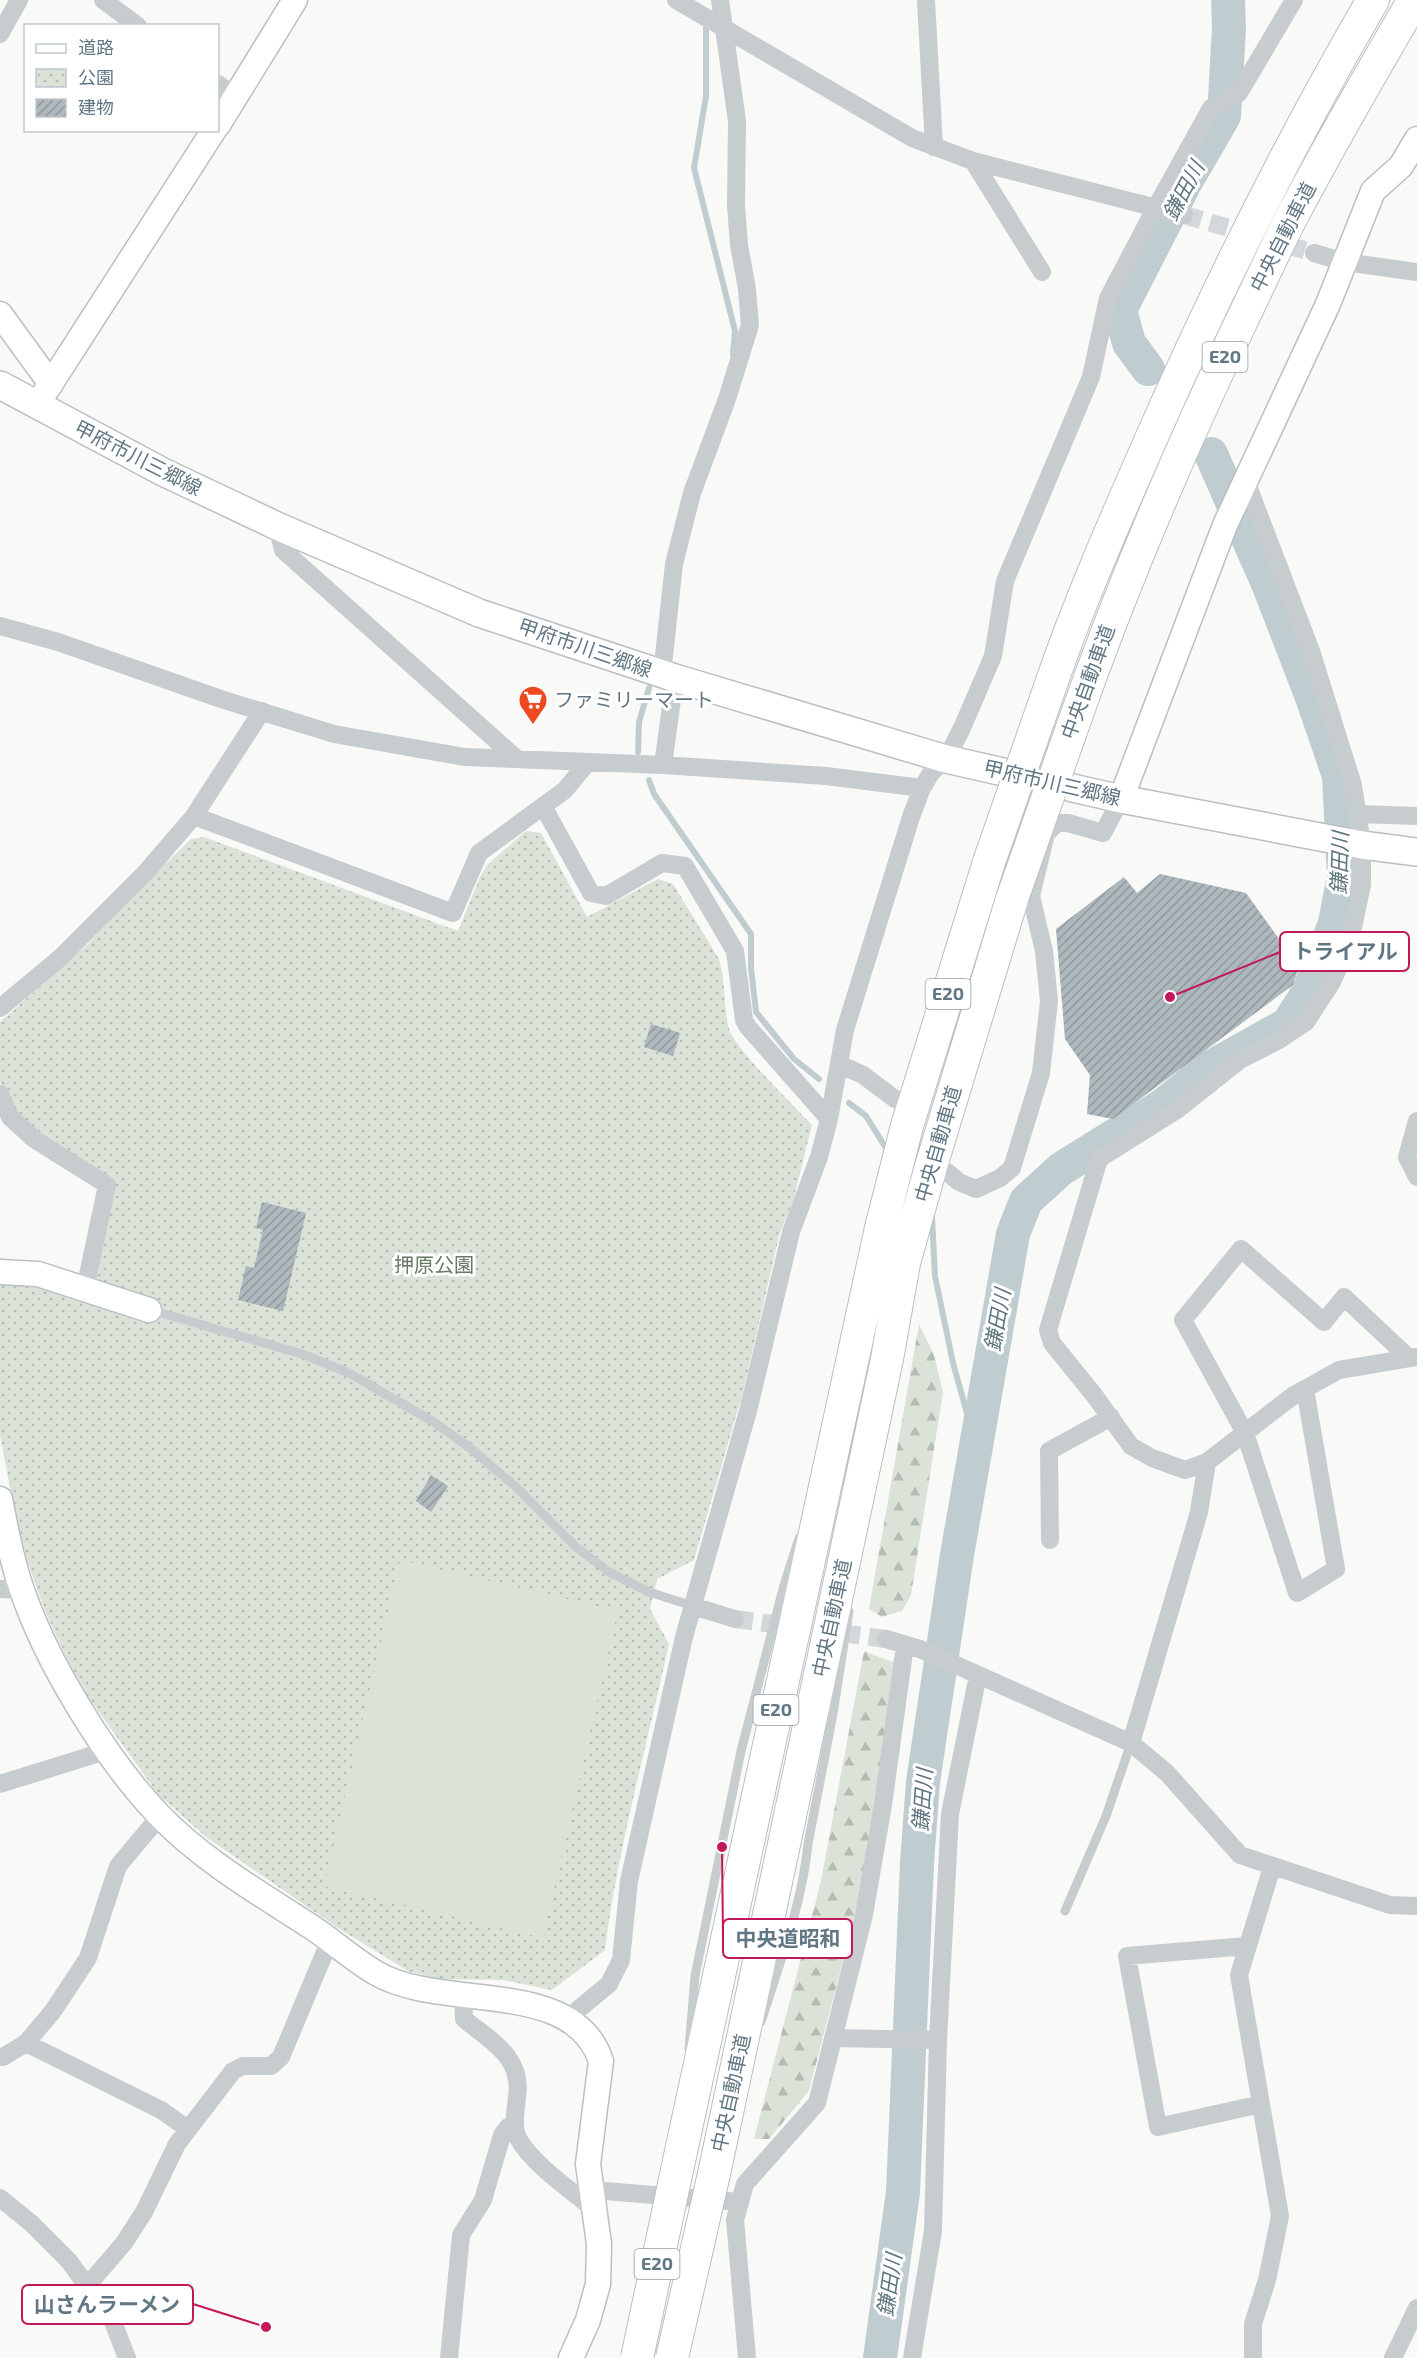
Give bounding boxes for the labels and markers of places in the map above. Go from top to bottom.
supermarket icon: ファミリーマート [517,684,549,726]
place label: ファミリーマート [554,687,714,711]
callout: トライアル [1280,932,1409,971]
callout: 中央道昭和 [723,1919,852,1958]
callout: 山さんラーメン [22,2285,193,2324]

